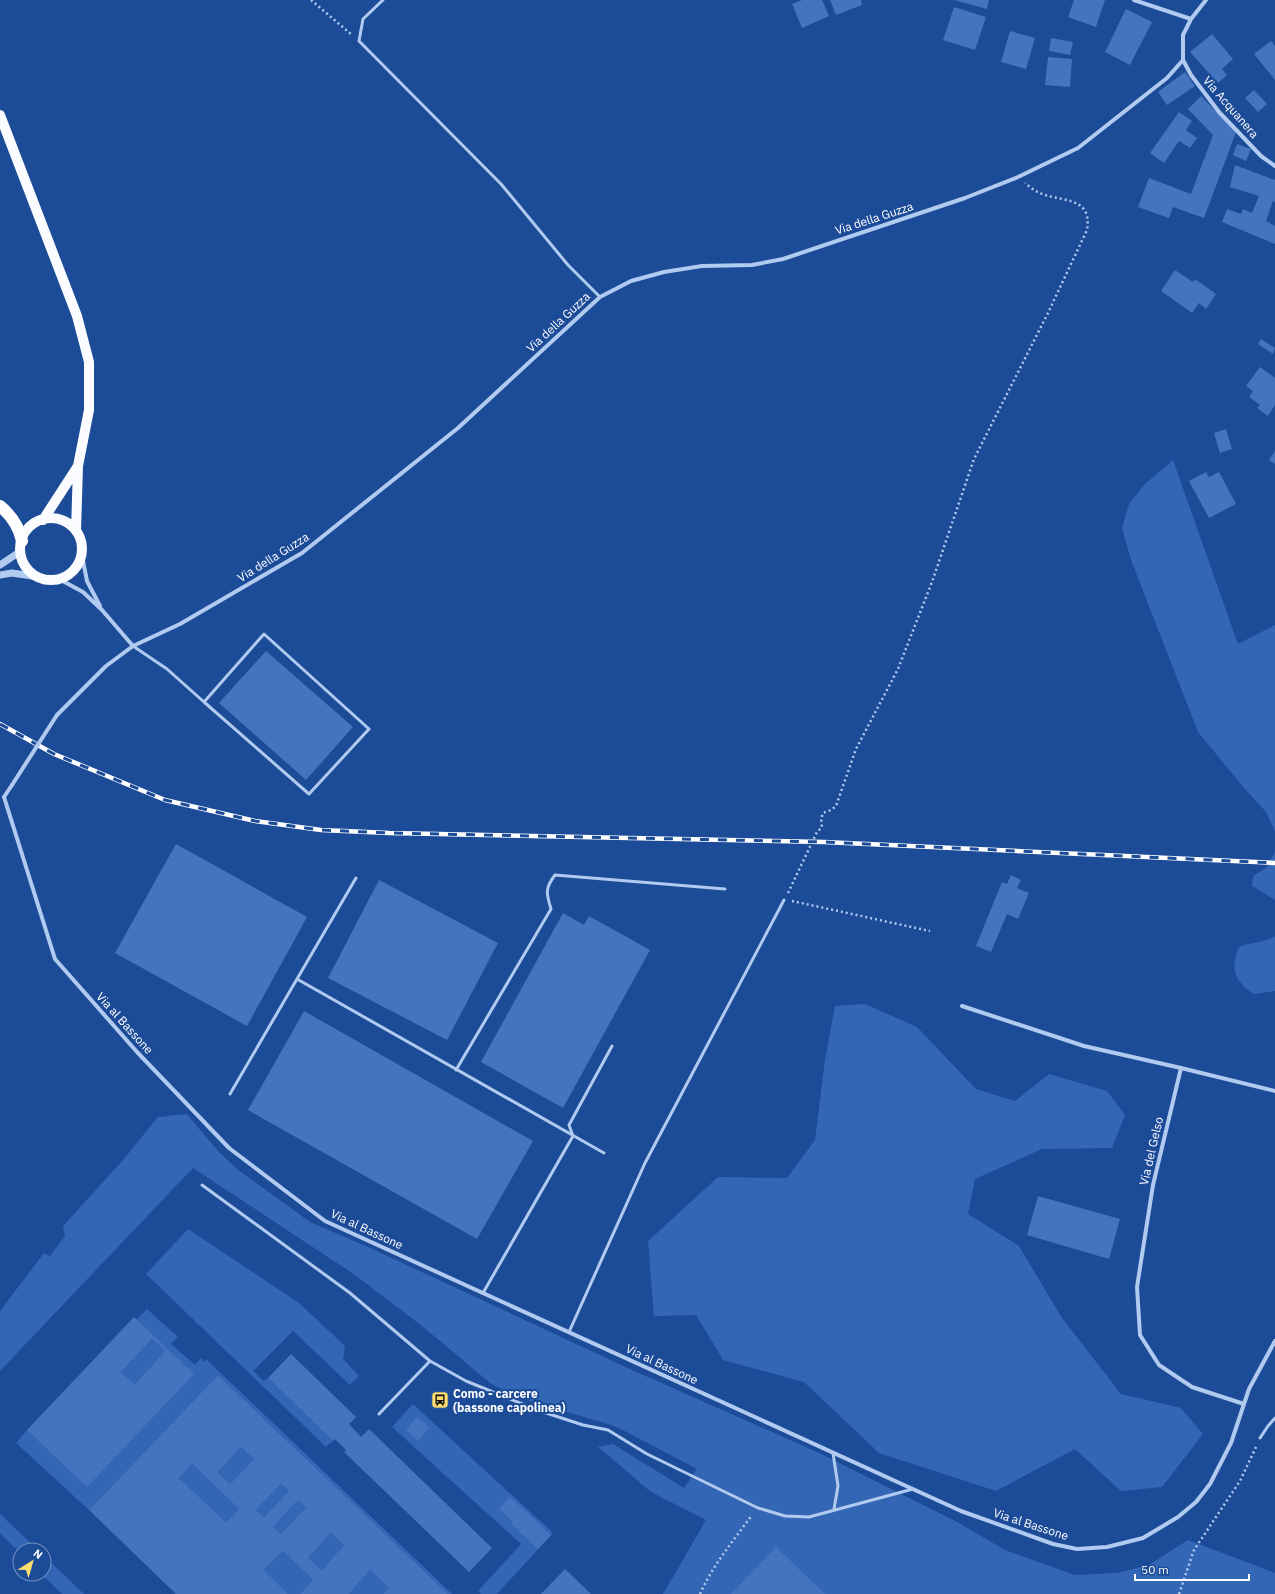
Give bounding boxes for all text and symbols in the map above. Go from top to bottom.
street label: Via Acquanera [1200,73,1262,142]
street label: Via della Guzza [833,198,916,238]
street label: Via della Guzza [523,288,593,355]
street label: Via della Guzza [234,529,312,585]
street label: Via al Bassone [93,989,157,1057]
street label: Via del Gelso [1136,1115,1166,1187]
street label: Via al Bassone [328,1206,406,1252]
street label: Via al Bassone [623,1341,701,1387]
place label: Como - carcere (bassone capolinea) [453,1386,566,1415]
bus stop icon: Como - carcere (bassone capolinea) [430,1390,450,1410]
street label: Via al Bassone [992,1505,1071,1543]
north arrow [12,1542,52,1582]
text: N [31,1546,45,1562]
scale bar [1135,1556,1249,1582]
text: 50 m [1141,1562,1169,1577]

